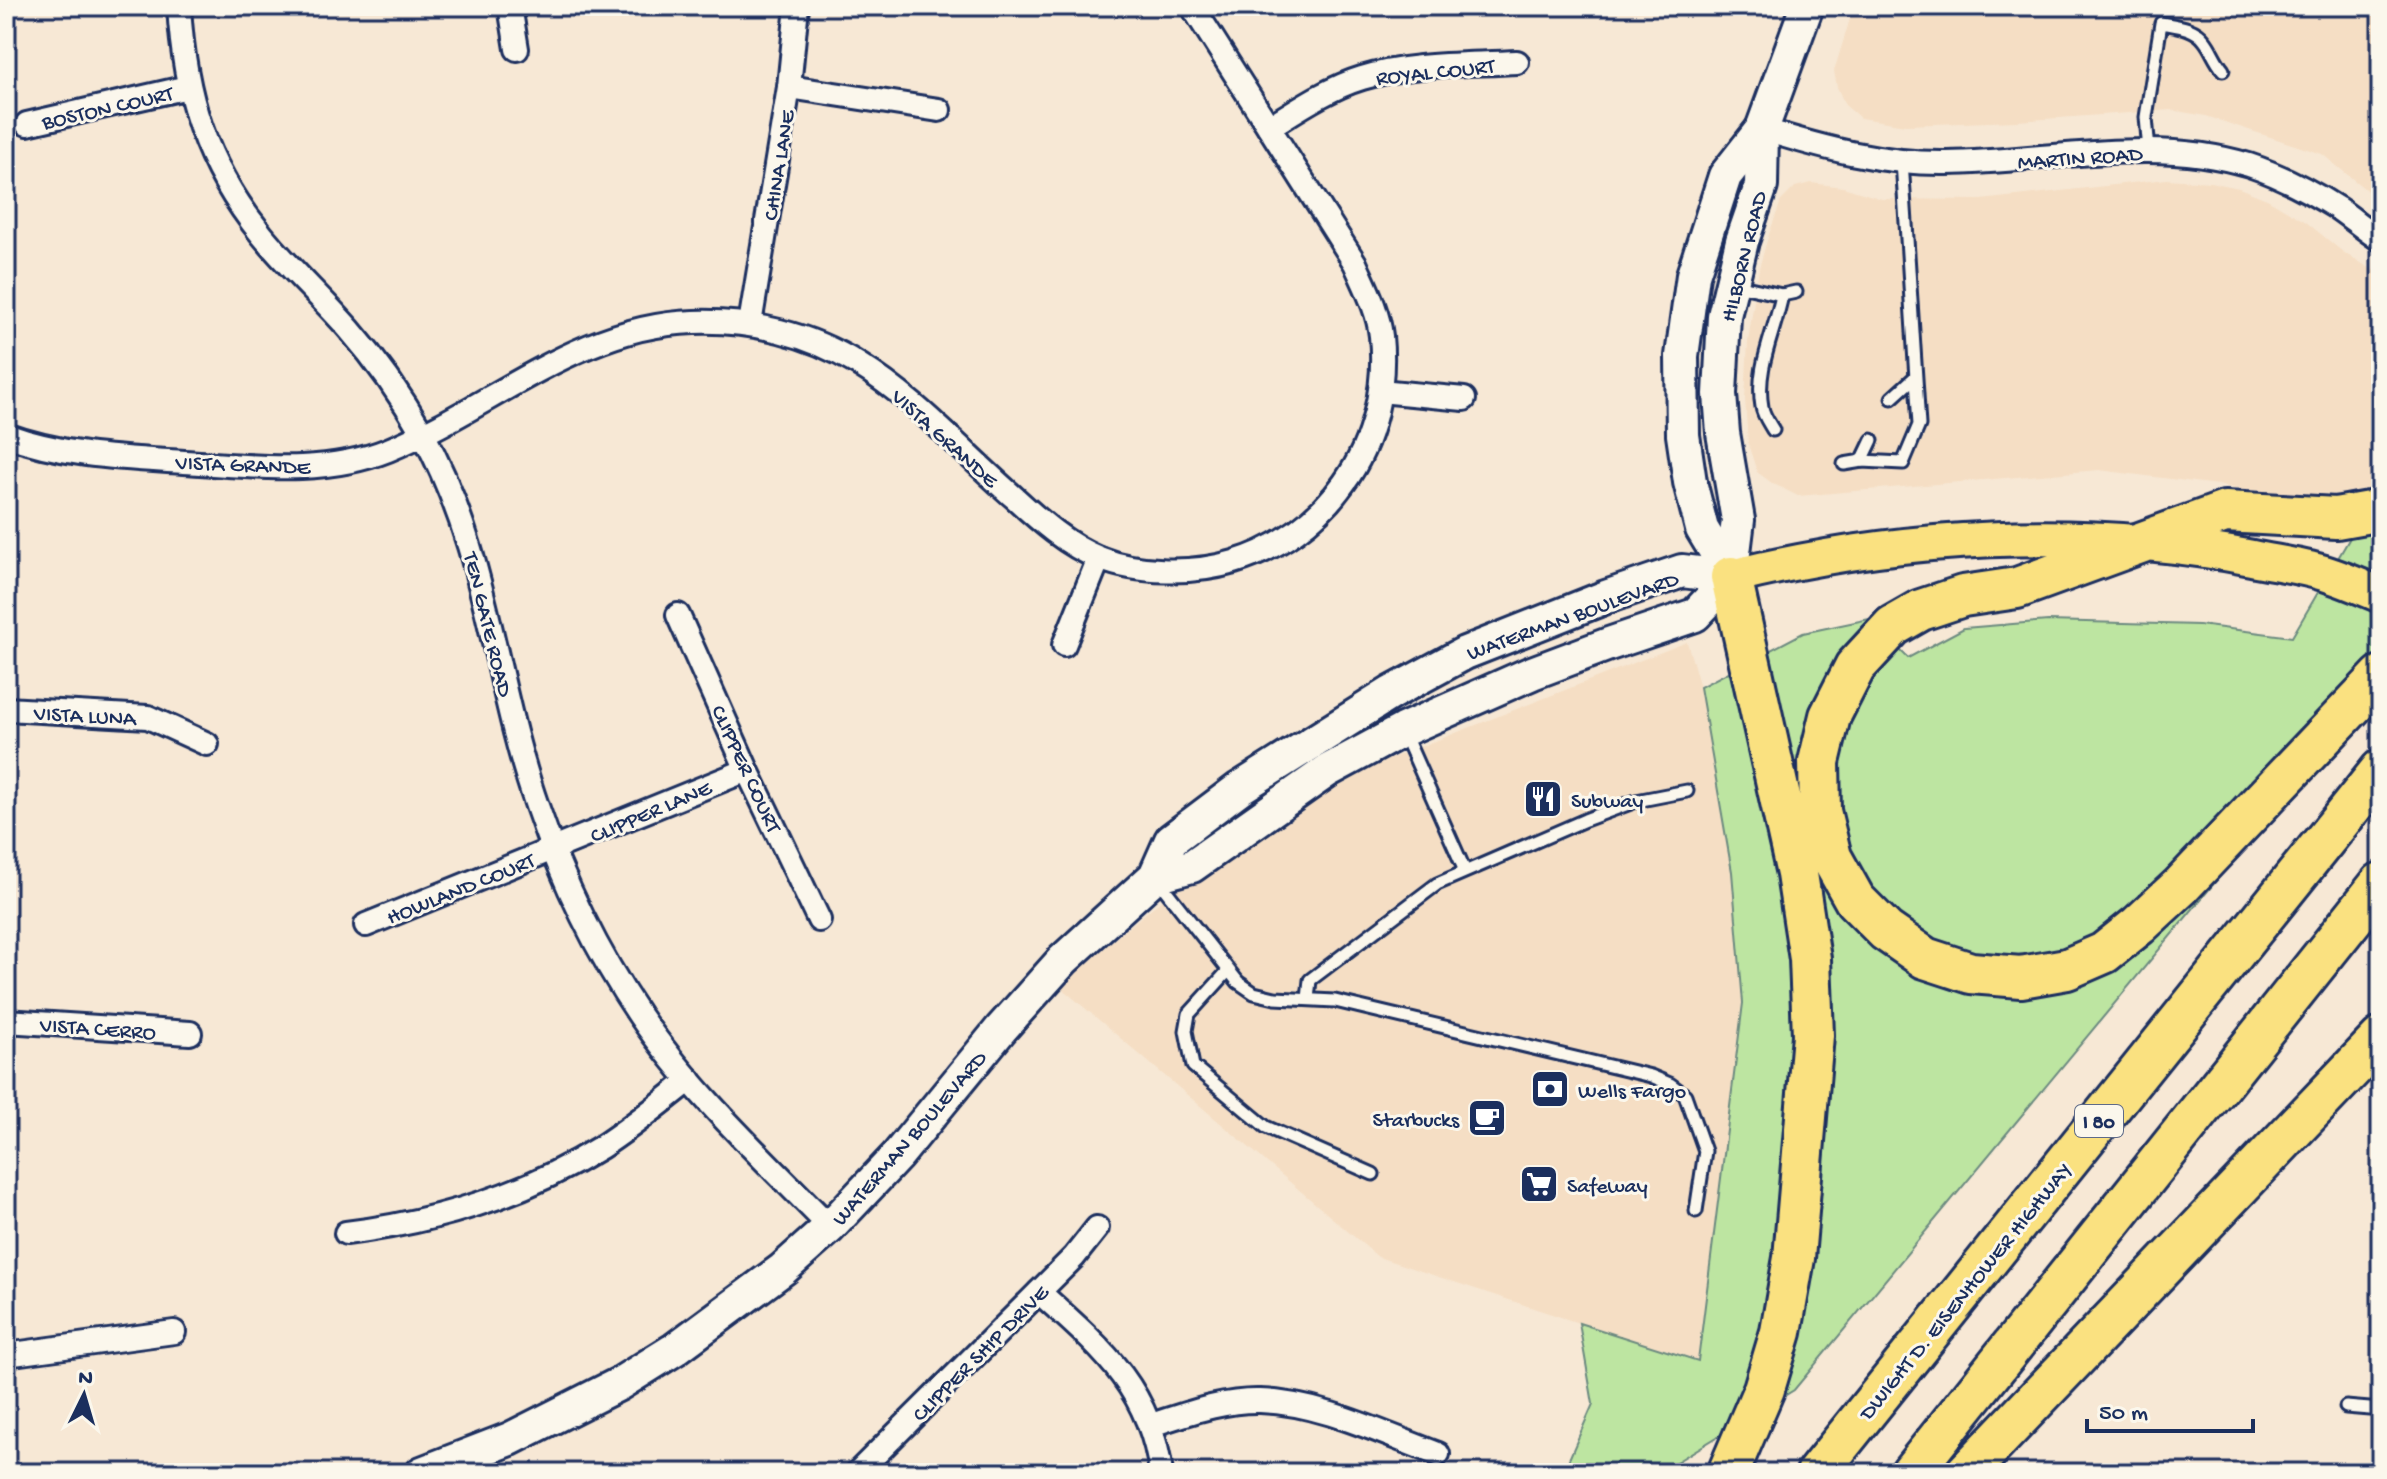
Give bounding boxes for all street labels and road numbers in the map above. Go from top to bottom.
street label: ROYAL COURT [1375,55,1498,93]
street label: BOSTON COURT [39,82,178,138]
street label: CHINA LANE [759,107,803,223]
street label: MARTIN ROAD [2017,143,2144,177]
street label: HILBORN ROAD [1717,188,1775,325]
street label: VISTA GRANDE [884,384,1003,496]
street label: VISTA GRANDE [174,452,312,482]
street label: TEN GATE ROAD [455,548,517,701]
street label: WATERMAN BOULEVARD [1464,567,1683,668]
street label: VISTA LUNA [32,702,138,734]
street label: CLIPPER COURT [703,702,786,839]
street label: CLIPPER LANE [587,776,717,851]
street label: HOWLAND COURT [384,849,541,932]
street label: VISTA CERRO [38,1014,157,1048]
street label: WATERMAN BOULEVARD [828,1046,994,1232]
road number: I 80 [2075,1105,2123,1137]
street label: DWIGHT D. EISENHOWER HIGHWAY [1854,1159,2079,1428]
street label: CLIPPER SHIP DRIVE [908,1280,1056,1429]

